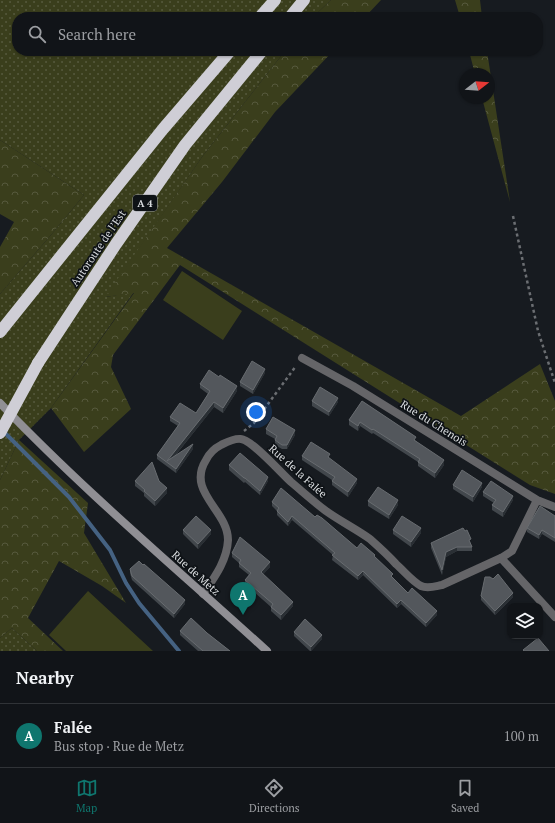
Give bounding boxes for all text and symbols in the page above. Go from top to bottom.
search box [12,12,543,56]
icon: search [26,23,48,45]
text: Search here [58,24,136,44]
north arrow [459,68,495,104]
road number: A 4 [133,195,157,211]
street label: Autoroute de l’Est [67,207,129,289]
street label: Rue du Chenois [398,397,470,449]
your location [246,402,266,422]
street label: Rue de la Falée [266,441,330,501]
street label: Rue de Metz [169,548,223,598]
pin: A [230,582,256,615]
map controls [507,603,543,639]
button: layers [507,603,543,639]
text: Nearby [16,666,74,689]
text: Falée [54,717,92,737]
text: A [24,727,34,745]
text: 100 m [504,727,539,745]
text: Bus stop · Rue de Metz [54,737,184,755]
tab: Map [76,777,98,815]
tab: Directions [249,777,300,815]
tab: Saved [451,777,479,815]

